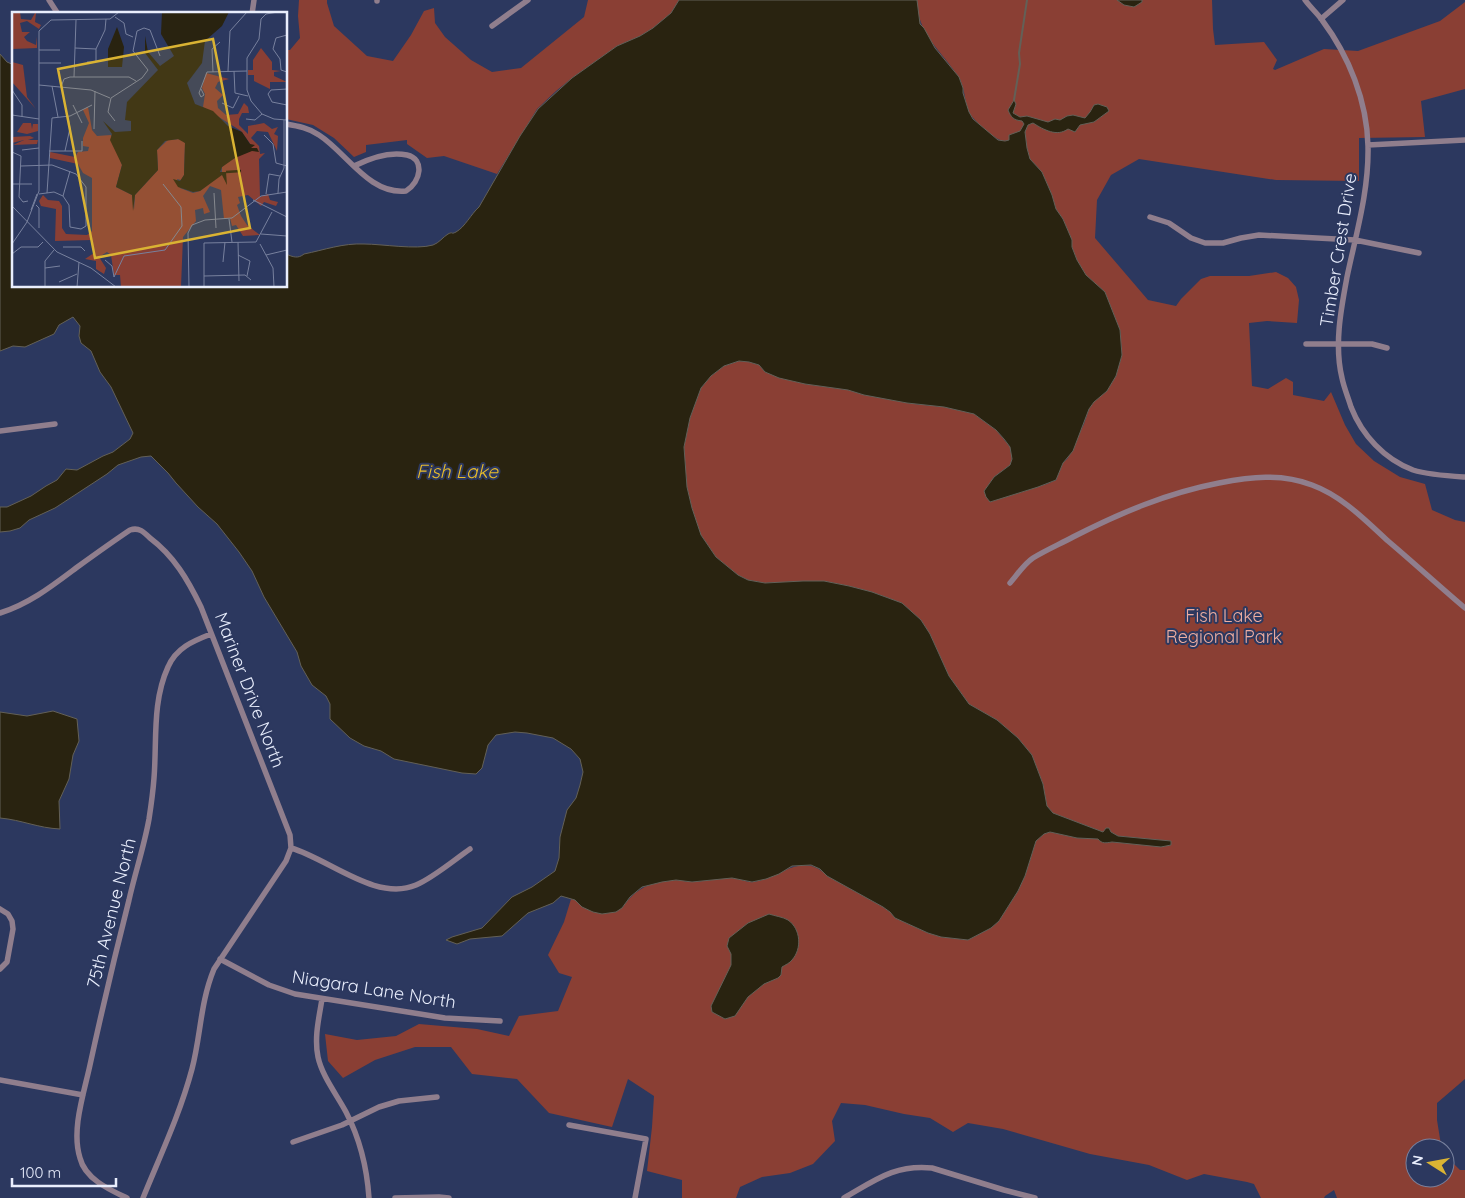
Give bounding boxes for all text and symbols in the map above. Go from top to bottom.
inset map [12,12,288,288]
street label: Timber Crest Drive [1314,172,1362,328]
water label: Fish Lake [416,459,499,483]
park label: Fish Lake Regional Park [1166,604,1282,648]
street label: Mariner Drive North [210,609,290,771]
street label: 75th Avenue North [81,836,141,990]
street label: Niagara Lane North [290,965,458,1013]
north arrow [1405,1138,1455,1188]
text: N [1407,1154,1427,1167]
scale bar [12,1156,116,1188]
text: 100 m [20,1163,61,1182]

